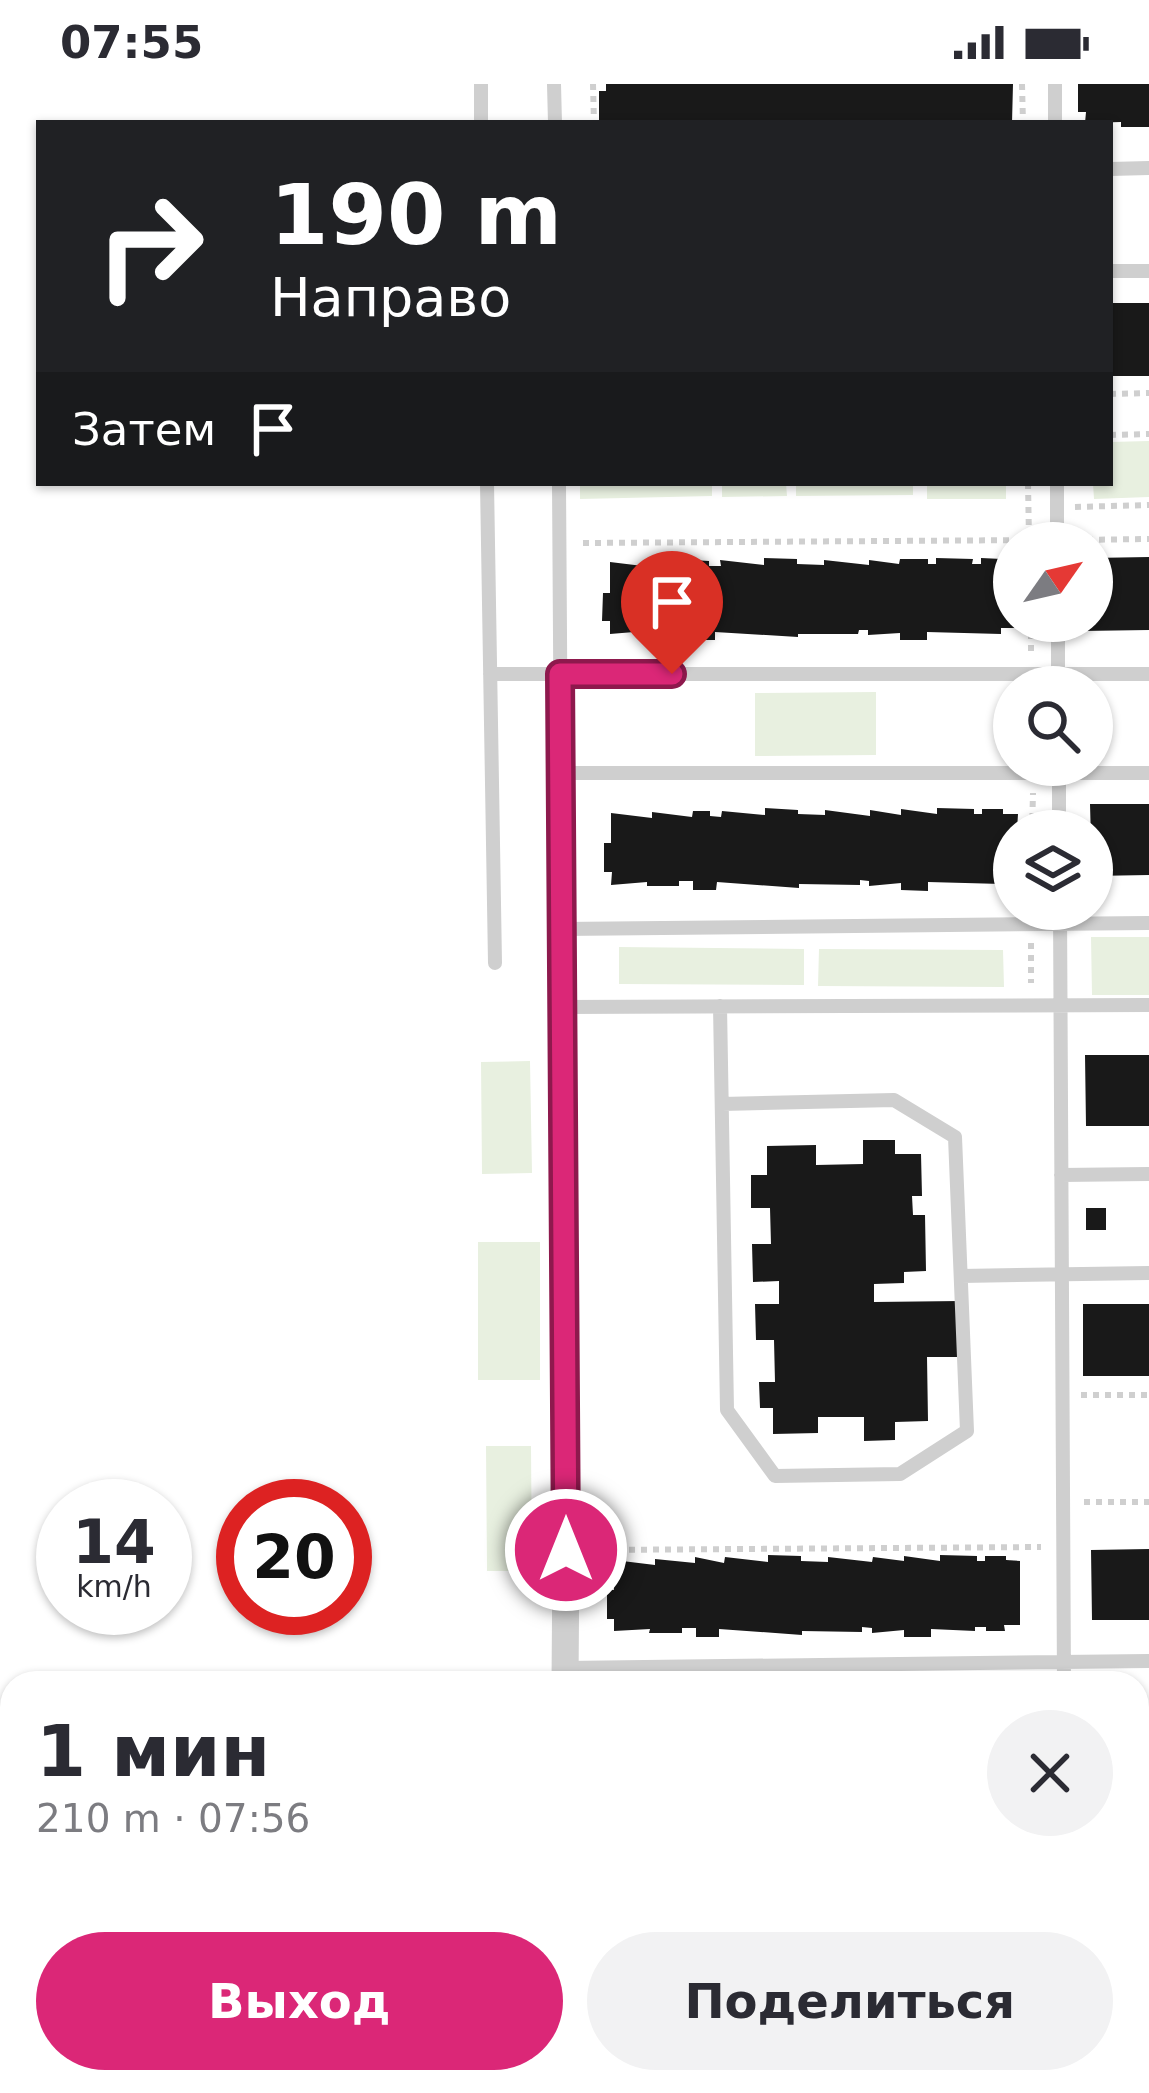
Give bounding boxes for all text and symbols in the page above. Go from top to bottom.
text: 07:55 [60,16,203,69]
text: 190 m [270,166,562,264]
icon: right [72,168,228,324]
text: Направо [270,266,511,329]
icon: arrive [240,396,306,462]
text: Затем [72,403,216,456]
north arrow [993,522,1113,642]
map controls [993,522,1113,930]
pin [621,551,723,674]
icon: arrive [639,569,705,635]
button: search [993,666,1113,786]
button: layers [993,810,1113,930]
speed limit sign: 20 [216,1479,372,1635]
position arrow [503,1487,629,1613]
text: 14 [72,1507,156,1577]
text: km/h [76,1569,152,1604]
text: 1 мин [36,1709,270,1793]
button: close [987,1710,1113,1836]
text: 210 m · 07:56 [36,1796,310,1841]
button: Выход [36,1932,563,2070]
button: Поделиться [587,1932,1113,2070]

